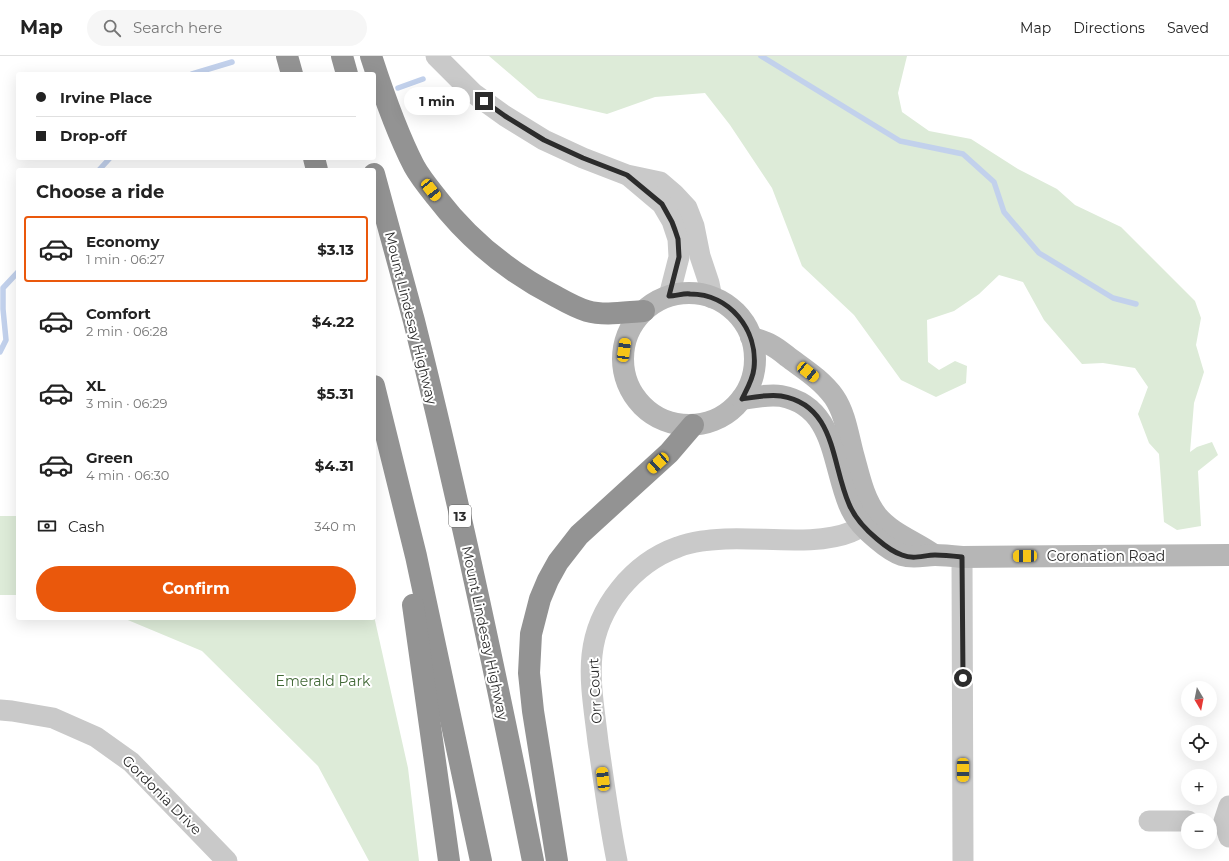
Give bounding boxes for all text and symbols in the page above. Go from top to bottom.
search box [87,10,367,46]
text: Map [20,16,63,39]
icon: search [101,17,123,39]
text: Search here [133,18,222,37]
text: Map [1020,19,1051,37]
text: Directions [1073,19,1145,37]
text: Saved [1167,19,1209,37]
callout: 1 min [404,87,470,115]
text: Irvine Place [60,88,152,107]
route end [475,92,493,110]
text: 1 min [419,93,455,109]
text: Drop-off [60,126,127,145]
car [419,177,443,203]
text: Choose a ride [36,181,164,203]
street label: Mount Lindesay Highway [381,230,441,407]
icon: car [38,231,74,267]
text: Economy [86,232,159,251]
text: $3.13 [317,240,354,259]
text: 1 min · 06:27 [86,251,165,267]
icon: car [38,303,74,339]
text: Comfort [86,304,151,323]
text: $4.22 [312,312,354,331]
text: 2 min · 06:28 [86,323,168,339]
car [616,337,632,363]
car [795,360,821,384]
icon: car [38,375,74,411]
text: XL [86,376,105,395]
text: $5.31 [317,384,354,403]
text: 3 min · 06:29 [86,395,167,411]
icon: car [38,447,74,483]
text: Green [86,448,133,467]
car [645,451,671,475]
text: $4.31 [315,456,354,475]
text: 4 min · 06:30 [86,467,169,483]
road number: 13 [449,505,471,527]
icon: cash [36,515,58,537]
text: Cash [68,517,105,536]
text: 340 m [314,518,356,534]
street label: Mount Lindesay Highway [458,544,512,722]
street label: Coronation Road [1047,547,1165,565]
car [1013,550,1037,562]
button: Confirm [36,566,356,612]
street label: Orr Court [584,657,606,724]
route start [954,669,972,687]
park label: Emerald Park [276,672,371,690]
north arrow [1181,681,1217,717]
map controls [1181,681,1217,849]
button: locate [1181,725,1217,761]
street label: Gordonia Drive [118,751,206,839]
car [957,758,969,782]
car [596,766,610,792]
button: + [1181,769,1217,805]
button: − [1181,813,1217,849]

